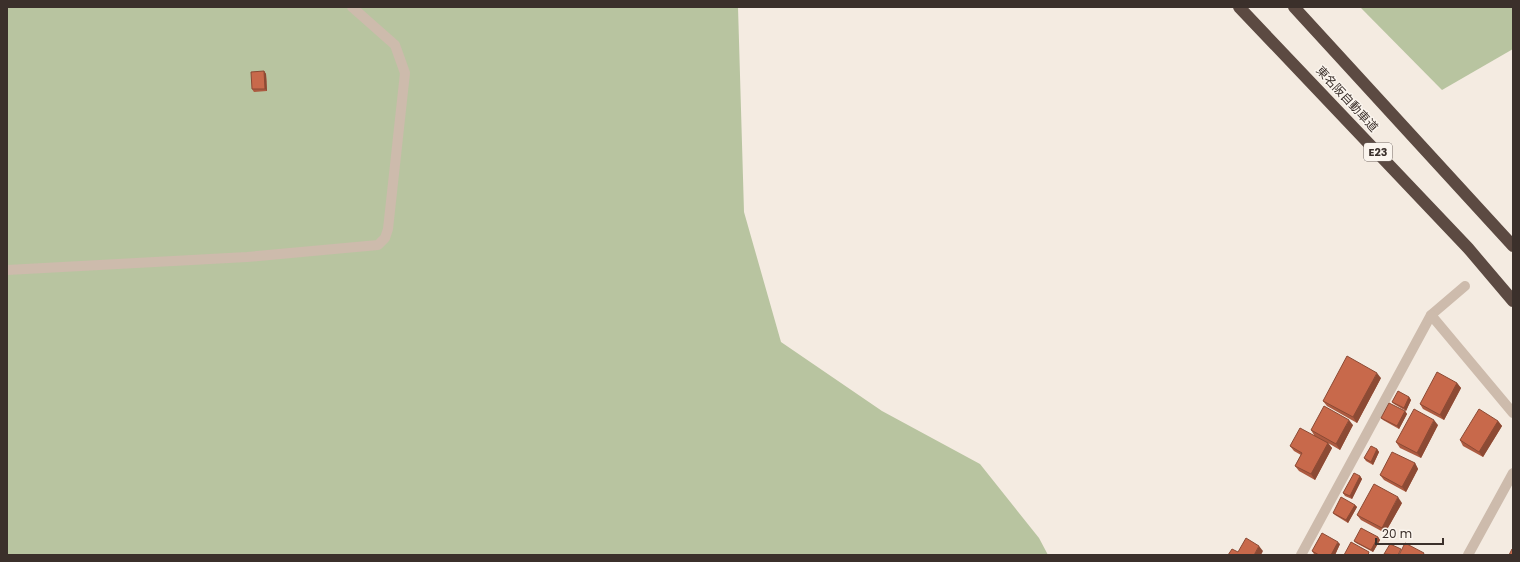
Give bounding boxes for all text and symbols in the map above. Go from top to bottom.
street label: 東名阪自動車道 [1312,62,1382,135]
road number: E23 [1364,143,1392,161]
scale bar [1376,520,1443,546]
text: 20 m [1382,525,1412,542]

